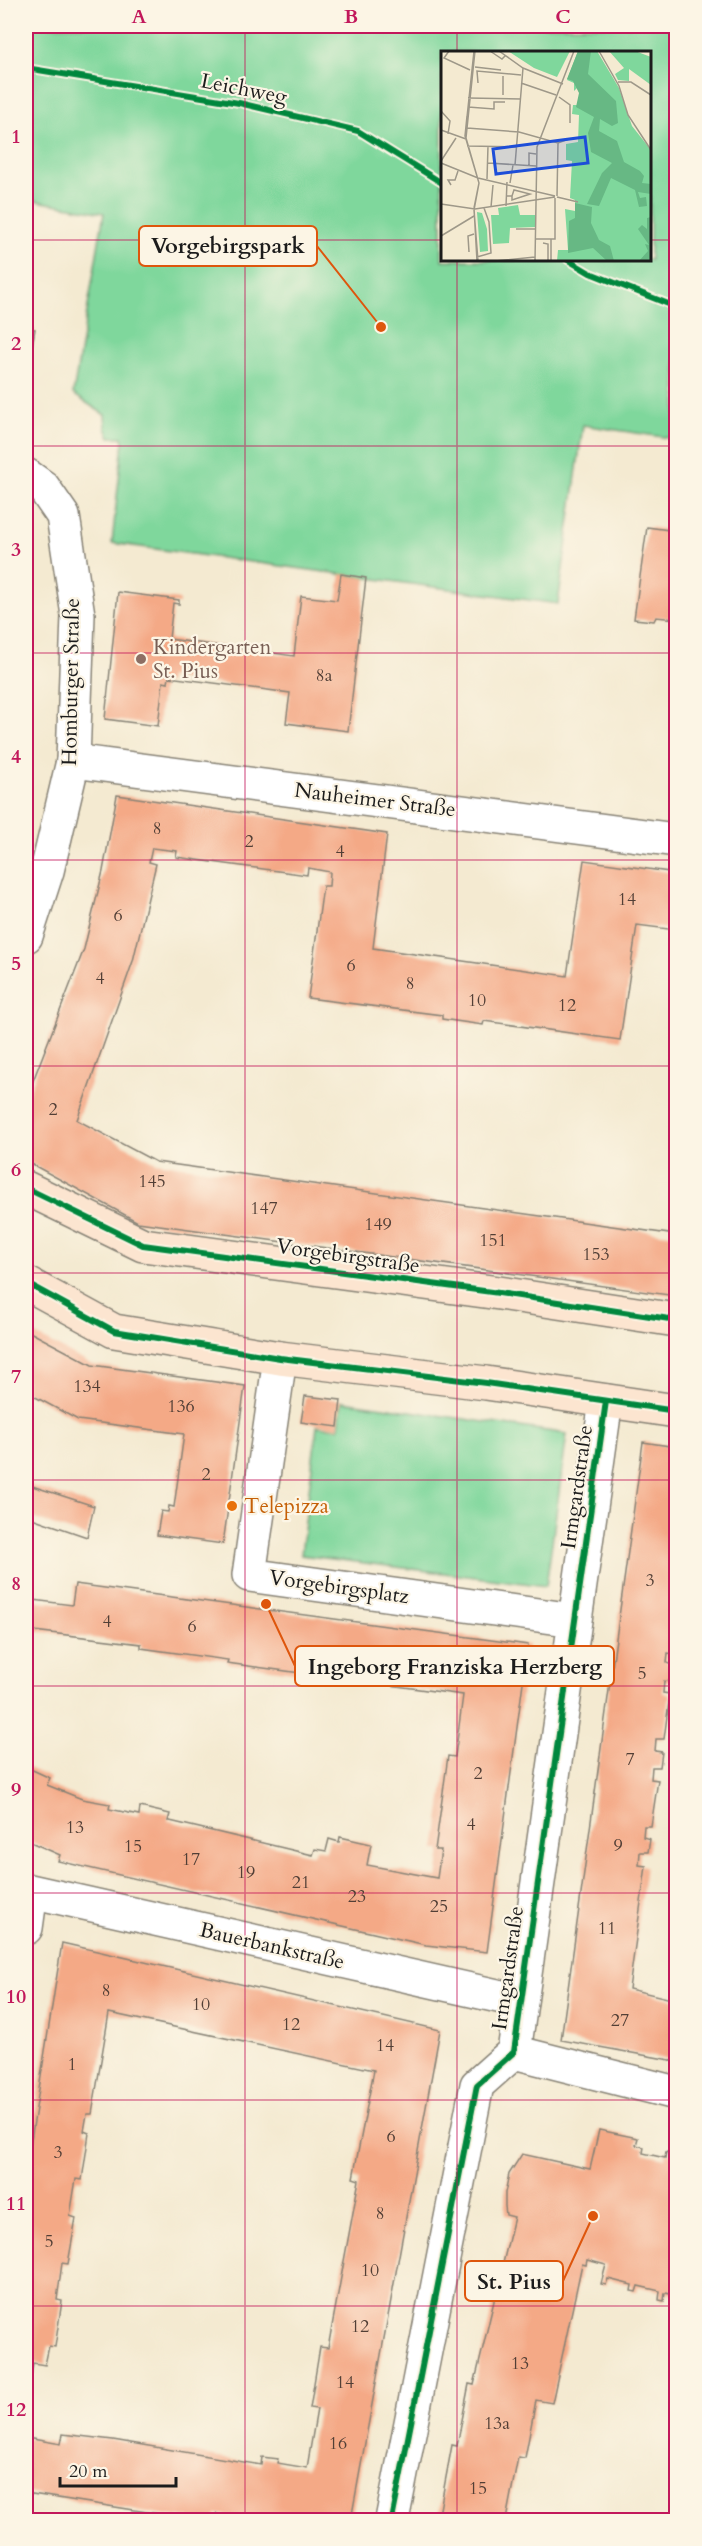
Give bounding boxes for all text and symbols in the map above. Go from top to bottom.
text: A [131,3,147,30]
text: B [344,3,358,30]
text: C [555,3,571,30]
inset map [441,51,651,261]
street label: Leichweg [198,66,290,112]
text: 1 [11,123,21,150]
callout: Vorgebirgspark [139,226,317,266]
text: Vorgebirgspark [151,231,305,261]
text: 2 [11,330,21,357]
text: 3 [11,536,21,563]
street label: Homburger Straße [55,598,87,766]
place label: Kindergarten St. Pius [153,633,272,686]
marker: Kindergarten St. Pius [134,652,148,666]
house number: 8a [316,663,333,688]
text: 4 [11,743,21,770]
street label: Nauheimer Straße [293,776,457,824]
house number: 8 [152,816,162,841]
house number: 2 [244,829,254,854]
house number: 4 [335,839,345,864]
house number: 14 [618,887,636,912]
house number: 6 [113,903,123,928]
text: 5 [11,950,21,977]
house number: 6 [346,953,356,978]
house number: 4 [95,966,105,991]
house number: 8 [405,971,415,996]
house number: 10 [468,988,486,1013]
house number: 12 [558,993,576,1018]
house number: 2 [48,1097,58,1122]
text: 6 [11,1156,21,1183]
house number: 145 [138,1169,166,1194]
house number: 147 [250,1196,278,1221]
house number: 149 [364,1212,392,1237]
house number: 151 [479,1228,507,1253]
street label: Vorgebirgstraße [274,1232,422,1280]
house number: 153 [582,1242,610,1267]
text: 7 [11,1363,21,1390]
house number: 134 [73,1374,101,1399]
house number: 136 [167,1394,195,1419]
street label: Irmgardstraße [554,1423,600,1551]
house number: 2 [201,1462,211,1487]
place label: Telepizza [244,1492,329,1521]
marker: Telepizza [225,1499,239,1513]
street label: Vorgebirgsplatz [267,1563,411,1611]
house number: 3 [645,1568,655,1593]
text: 8 [11,1570,21,1597]
house number: 4 [102,1609,112,1634]
house number: 6 [187,1614,197,1639]
callout: Ingeborg Franziska Herzberg [295,1646,614,1686]
text: Ingeborg Franziska Herzberg [308,1652,603,1682]
house number: 5 [637,1661,647,1686]
house number: 7 [625,1747,635,1772]
house number: 2 [473,1761,483,1786]
text: 9 [11,1776,21,1803]
house number: 4 [466,1812,476,1837]
house number: 13 [66,1815,84,1840]
house number: 9 [613,1833,623,1858]
house number: 15 [124,1834,142,1859]
house number: 17 [182,1847,200,1872]
house number: 19 [237,1860,255,1885]
house number: 21 [292,1870,310,1895]
house number: 23 [348,1884,366,1909]
house number: 25 [430,1894,448,1919]
street label: Irmgardstraße [485,1904,531,2032]
street label: Bauerbankstraße [197,1915,347,1977]
house number: 11 [598,1916,616,1941]
house number: 8 [101,1978,111,2003]
text: 10 [6,1983,26,2010]
house number: 10 [192,1992,210,2017]
house number: 27 [611,2008,629,2033]
house number: 12 [282,2012,300,2037]
house number: 14 [376,2033,394,2058]
house number: 1 [67,2052,77,2077]
house number: 6 [386,2124,396,2149]
house number: 3 [53,2140,63,2165]
text: 11 [6,2190,26,2217]
house number: 8 [375,2201,385,2226]
house number: 5 [44,2229,54,2254]
house number: 10 [361,2258,379,2283]
callout: St. Pius [465,2261,563,2301]
text: St. Pius [477,2267,551,2297]
house number: 12 [351,2314,369,2339]
house number: 13 [511,2351,529,2376]
house number: 14 [336,2370,354,2395]
text: 12 [6,2396,26,2423]
house number: 13a [484,2411,510,2436]
house number: 16 [329,2431,347,2456]
scale bar [60,2450,176,2488]
text: 20 m [69,2459,108,2484]
house number: 15 [469,2476,487,2501]

